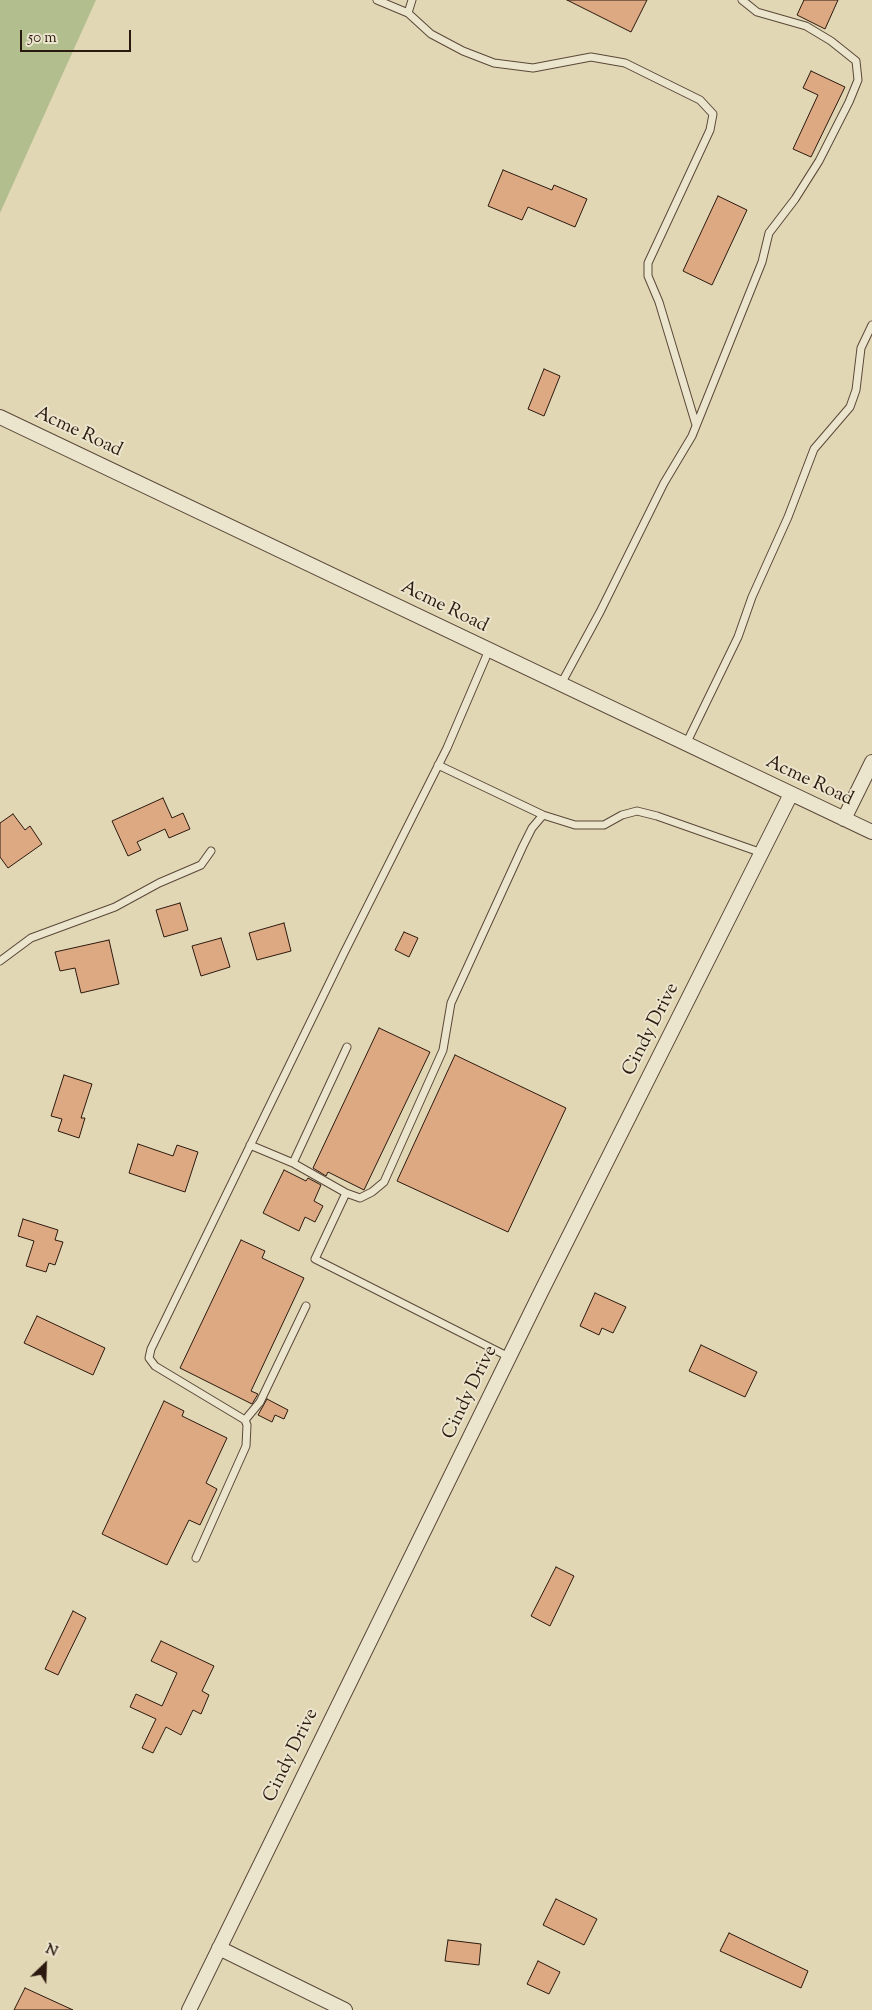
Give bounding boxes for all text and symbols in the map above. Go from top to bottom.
scale bar [22,20,134,52]
text: 50 m [28,28,57,49]
street label: Acme Road [30,403,126,463]
street label: Acme Road [397,577,491,639]
street label: Acme Road [761,752,857,812]
street label: Cindy Drive [619,980,685,1080]
street label: Cindy Drive [439,1343,503,1443]
street label: Cindy Drive [260,1706,324,1806]
north arrow [20,1940,70,1990]
text: N [42,1940,60,1963]

